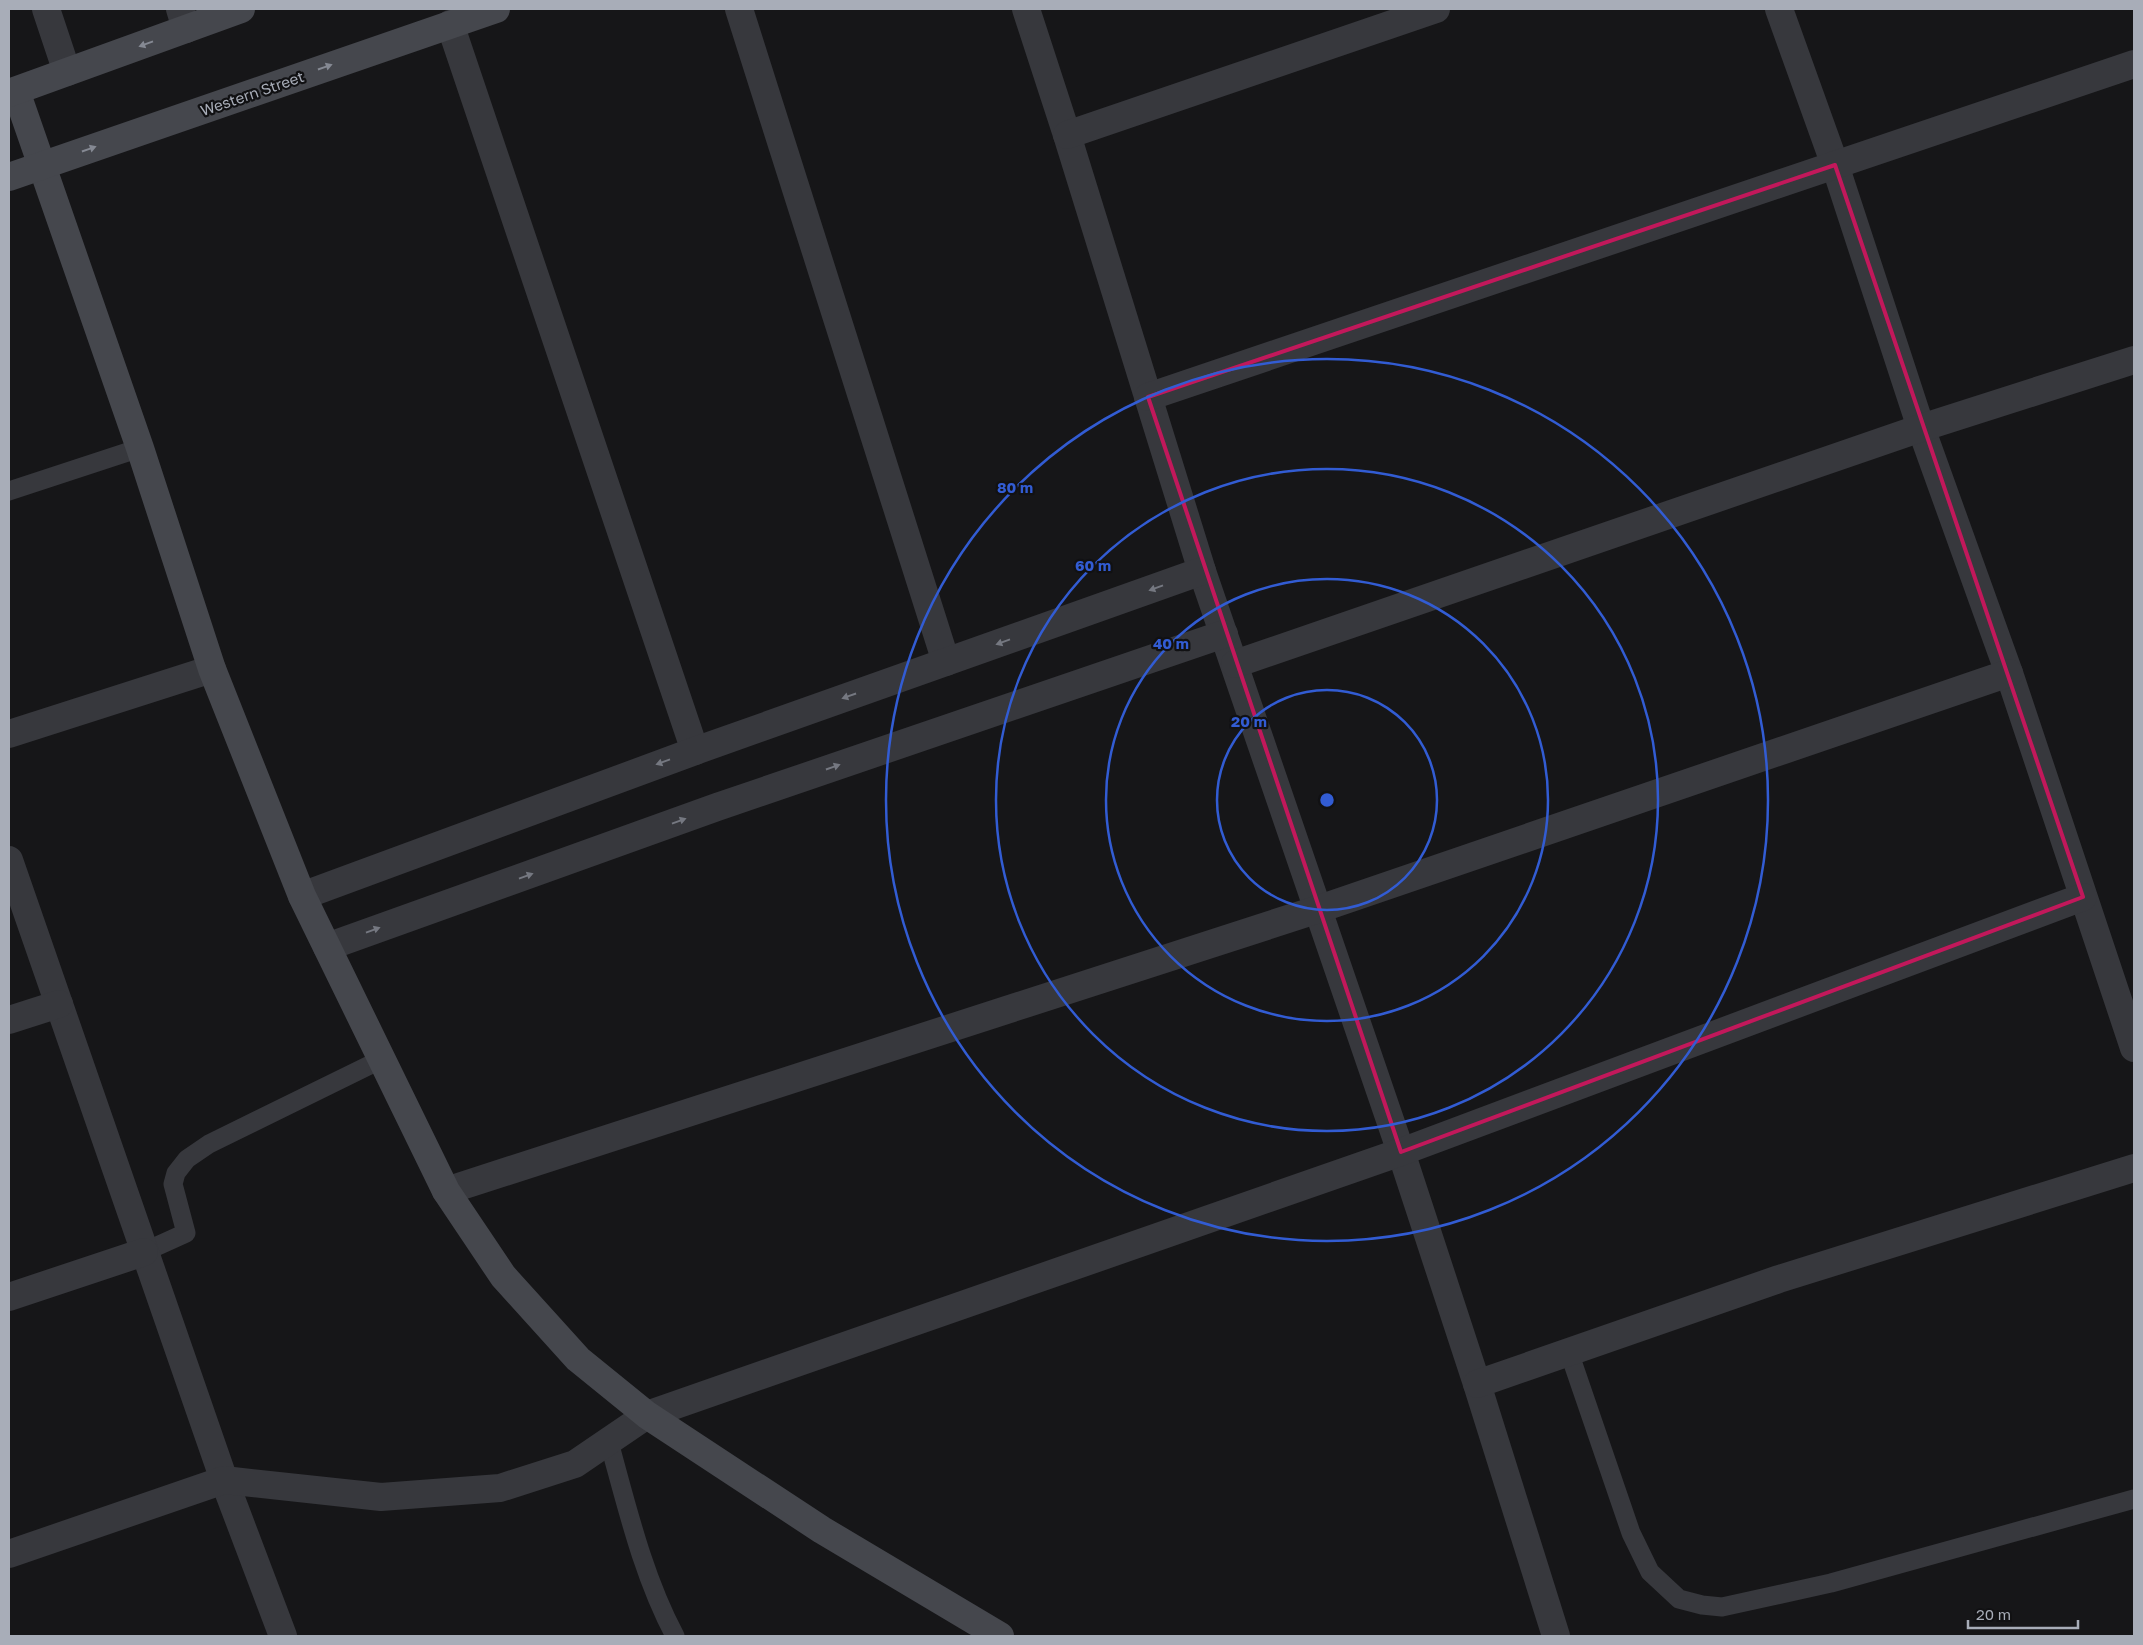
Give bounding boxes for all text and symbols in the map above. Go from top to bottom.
one-way arrow [138,40,153,48]
one-way arrow [318,63,333,70]
street label: Western Street [198,67,306,119]
one-way arrow [82,145,97,153]
text: 80 m [997,478,1033,496]
text: 60 m [1075,556,1111,574]
one-way arrow [1148,584,1163,592]
text: 40 m [1153,634,1189,652]
one-way arrow [995,639,1010,646]
one-way arrow [842,693,857,700]
text: 20 m [1231,712,1267,730]
one-way arrow [656,759,671,766]
one-way arrow [825,763,840,771]
centre of rings [1318,791,1336,809]
one-way arrow [672,817,687,824]
one-way arrow [519,872,534,879]
one-way arrow [366,926,381,934]
scale bar [1968,1598,2078,1630]
text: 20 m [1976,1605,2011,1623]

